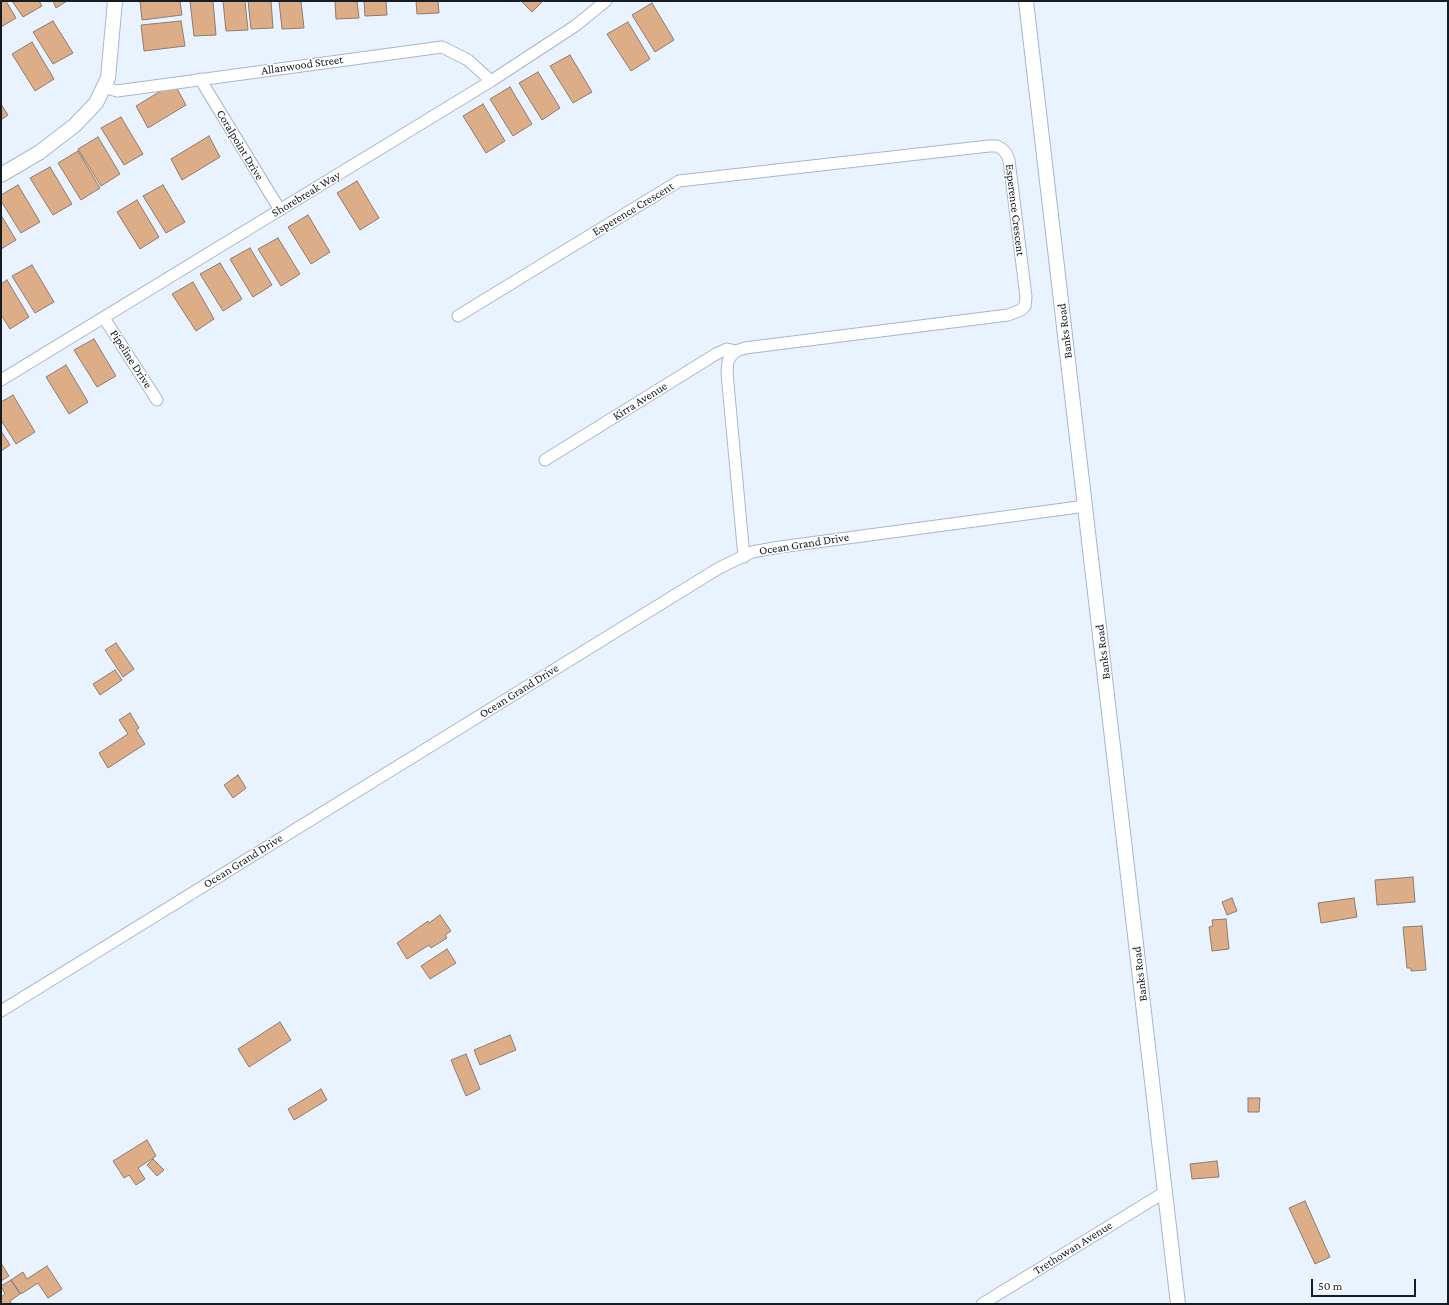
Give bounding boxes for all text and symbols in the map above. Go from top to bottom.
street label: Allanwood Street [260,52,344,78]
street label: Coralpoint Drive [213,107,267,183]
street label: Esperence Crescent [1002,163,1028,257]
street label: Shorebreak Way [269,168,343,220]
street label: Esperence Crescent [590,179,676,239]
street label: Banks Road [1054,303,1076,359]
street label: Pipeline Drive [107,327,155,391]
street label: Kirra Avenue [610,379,670,423]
street label: Ocean Grand Drive [758,530,850,558]
street label: Banks Road [1092,624,1114,680]
street label: Ocean Grand Drive [477,661,561,721]
street label: Ocean Grand Drive [201,831,285,891]
street label: Banks Road [1129,946,1151,1002]
street label: Trethowan Avenue [1031,1218,1115,1278]
scale bar [1313,1271,1418,1297]
text: 50 m [1318,1279,1342,1293]

